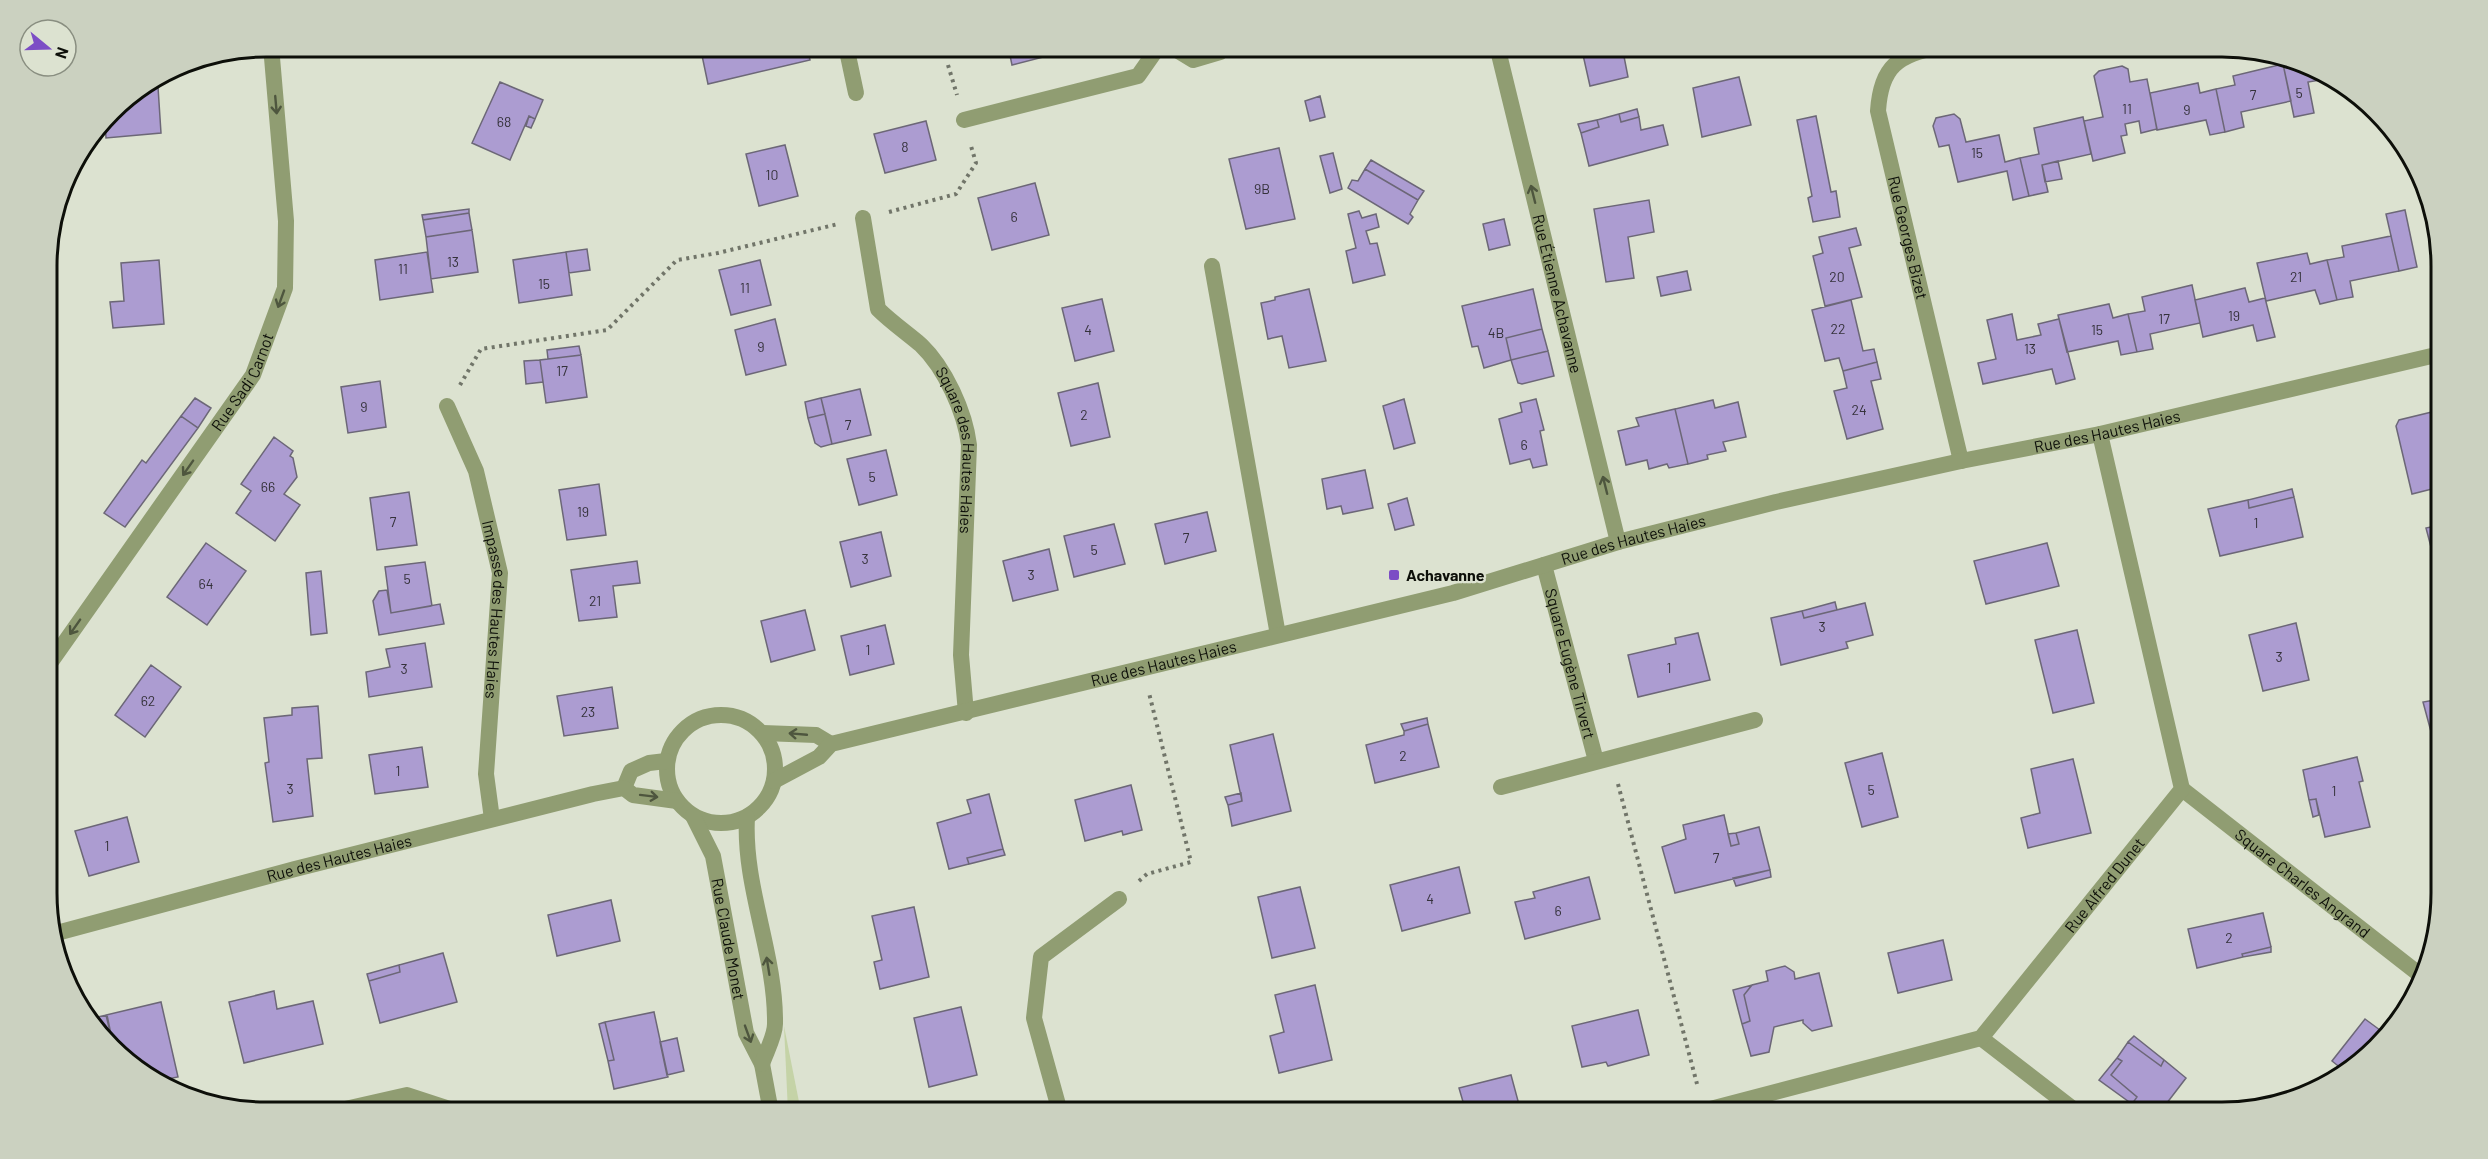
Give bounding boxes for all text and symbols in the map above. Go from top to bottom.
north arrow [18,18,78,78]
text: N [52,45,73,61]
house number: 5 [2295,84,2303,101]
house number: 7 [2250,86,2257,103]
one-way arrow [271,94,282,114]
house number: 11 [2122,100,2132,117]
house number: 9 [2183,101,2191,118]
house number: 68 [497,113,511,130]
house number: 8 [901,138,909,155]
house number: 15 [1971,144,1983,161]
house number: 10 [766,166,778,183]
street label: Rue Georges Bizet [1885,174,1932,301]
house number: 9B [1254,180,1270,197]
one-way arrow [1526,185,1538,204]
house number: 6 [1010,208,1018,225]
street label: Rue Étienne Achavanne [1529,212,1586,375]
house number: 13 [447,253,459,270]
house number: 11 [398,260,408,277]
house number: 20 [1829,268,1845,285]
house number: 21 [2290,268,2302,285]
house number: 15 [538,275,550,292]
house number: 11 [740,279,750,296]
one-way arrow [274,289,285,308]
house number: 19 [2228,307,2240,324]
house number: 17 [2158,310,2170,327]
house number: 22 [1830,320,1846,337]
house number: 4 [1084,321,1092,338]
house number: 15 [2091,321,2103,338]
house number: 4B [1488,324,1504,341]
street label: Rue Sadi Carnot [207,330,277,434]
house number: 9 [757,338,765,355]
house number: 13 [2024,340,2036,357]
house number: 17 [556,362,568,379]
street label: Square des Hautes Haies [932,363,979,534]
house number: 9 [360,398,368,415]
house number: 24 [1851,401,1867,418]
street label: Rue des Hautes Haies [2032,405,2182,456]
house number: 2 [1080,406,1088,423]
house number: 7 [845,416,852,433]
house number: 6 [1520,436,1528,453]
one-way arrow [182,459,194,476]
house number: 5 [868,468,876,485]
one-way arrow [1598,476,1610,495]
house number: 66 [261,478,275,495]
house number: 19 [577,503,589,520]
street label: Rue des Hautes Haies [1559,510,1708,568]
house number: 7 [390,513,397,530]
house number: 1 [2254,514,2258,531]
street label: Impasse des Hautes Haies [479,518,511,700]
house number: 7 [1183,529,1190,546]
house number: 5 [1090,541,1098,558]
house number: 3 [861,550,869,567]
place label: Achavanne [1406,565,1485,584]
house number: 3 [1027,566,1035,583]
marker: Achavanne [1387,568,1401,582]
house number: 5 [403,570,411,587]
house number: 64 [199,575,213,592]
street label: Square Eugène Tirvert [1542,586,1600,741]
house number: 21 [589,592,601,609]
house number: 3 [1818,618,1826,635]
one-way arrow [69,619,81,635]
street label: Rue des Hautes Haies [1089,636,1238,690]
house number: 1 [866,641,870,658]
house number: 3 [2275,648,2283,665]
house number: 1 [1667,659,1671,676]
house number: 3 [400,660,408,677]
house number: 62 [141,692,155,709]
house number: 23 [581,703,595,720]
one-way arrow [789,728,809,739]
house number: 2 [1399,747,1407,764]
house number: 1 [396,762,400,779]
house number: 3 [286,780,294,797]
house number: 5 [1867,781,1875,798]
house number: 1 [2332,782,2336,799]
one-way arrow [639,791,658,802]
street label: Square Charles Angrand [2232,824,2374,941]
street label: Rue des Hautes Haies [264,830,414,885]
street label: Rue Alfred Dunet [2060,834,2148,936]
house number: 1 [105,837,109,854]
house number: 7 [1713,849,1720,866]
street label: Rue Claude Monet [708,876,750,1001]
house number: 4 [1426,890,1434,907]
house number: 6 [1554,902,1562,919]
house number: 2 [2225,929,2233,946]
one-way arrow [762,956,773,976]
one-way arrow [743,1024,754,1043]

